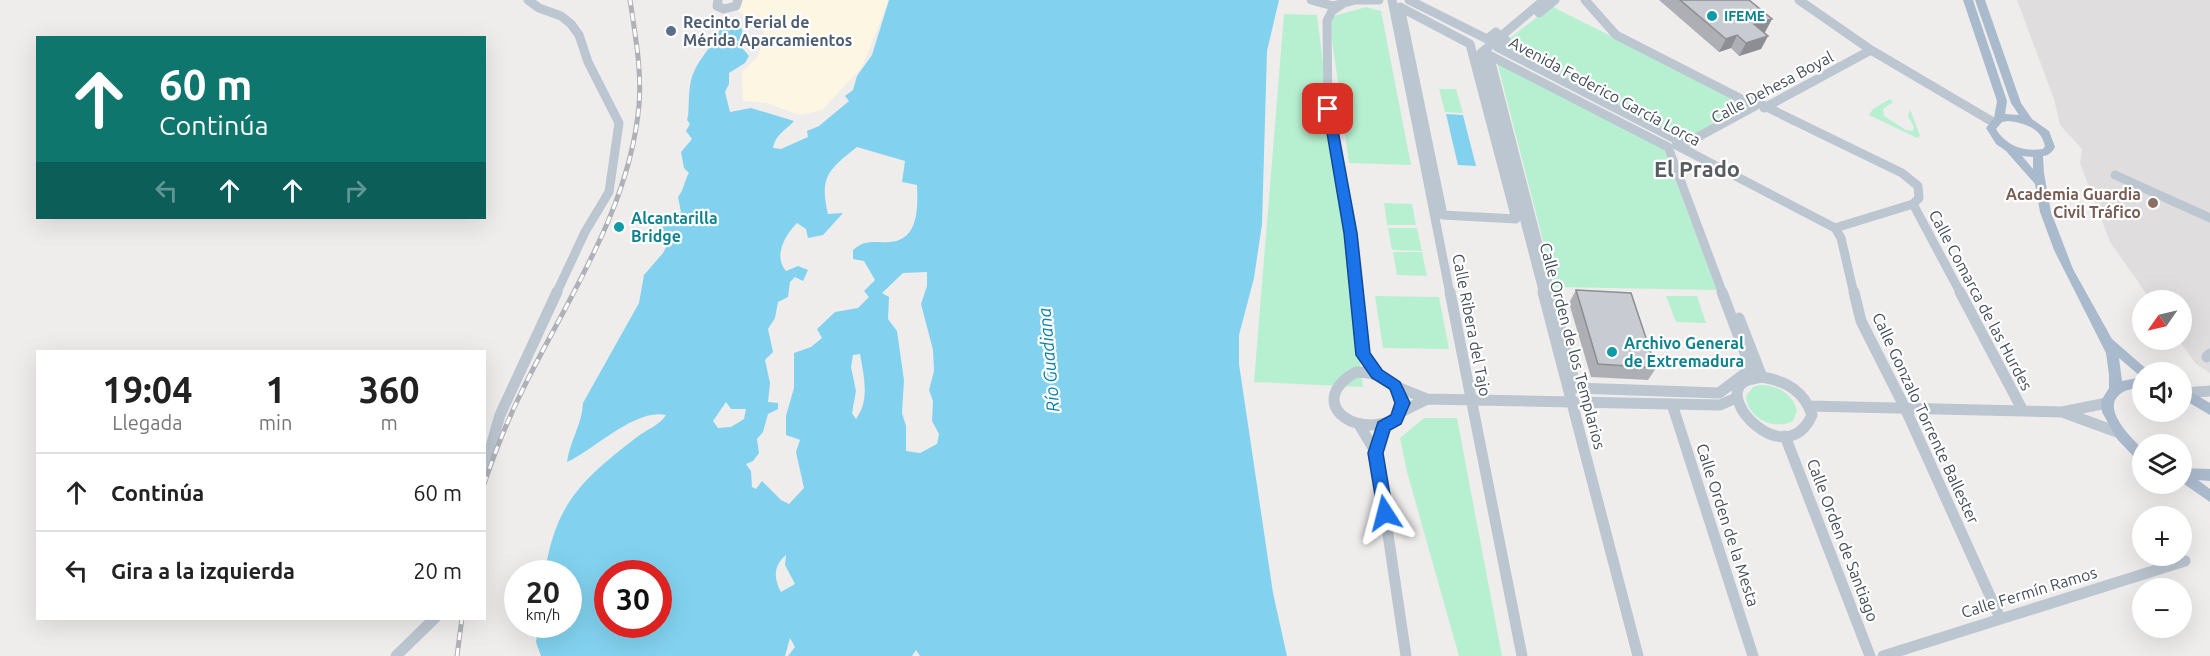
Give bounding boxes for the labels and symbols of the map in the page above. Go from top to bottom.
place label: IFEME [1724,8,1765,24]
marker: IFEME [1705,9,1719,23]
place label: Recinto Ferial de Mérida Aparcamientos [683,13,852,49]
marker: Recinto Ferial de Mérida Aparcamientos [664,24,678,38]
street label: Avenida Federico García Lorca [1506,33,1704,149]
street label: Calle Dehesa Boyal [1708,47,1836,127]
pin [1302,83,1353,134]
district label: El Prado [1654,156,1740,181]
place label: Academia Guardia Civil Tráfico [2006,185,2141,221]
marker: Academia Guardia Civil Tráfico [2146,196,2160,210]
street label: Calle Comarca de las Hurdes [1926,207,2036,393]
place label: Alcantarilla Bridge [631,209,718,245]
marker: Alcantarilla Bridge [612,220,626,234]
street label: Calle Orden de los Templarios [1537,241,1609,451]
street label: Calle Ribera del Tajo [1449,252,1495,398]
north arrow [2132,290,2192,350]
water label: Río Guadiana [1033,307,1063,413]
street label: Calle Gonzalo Torrente Ballester [1869,310,1983,526]
place label: Archivo General de Extremadura [1624,334,1744,370]
marker: Archivo General de Extremadura [1605,345,1619,359]
street label: Calle Orden de la Mesta [1693,441,1763,609]
street label: Calle Orden de Santiago [1804,456,1882,624]
position arrow [1353,481,1417,545]
speed limit sign: 30 [594,560,672,638]
street label: Calle Fermín Ramos [1959,563,2099,621]

